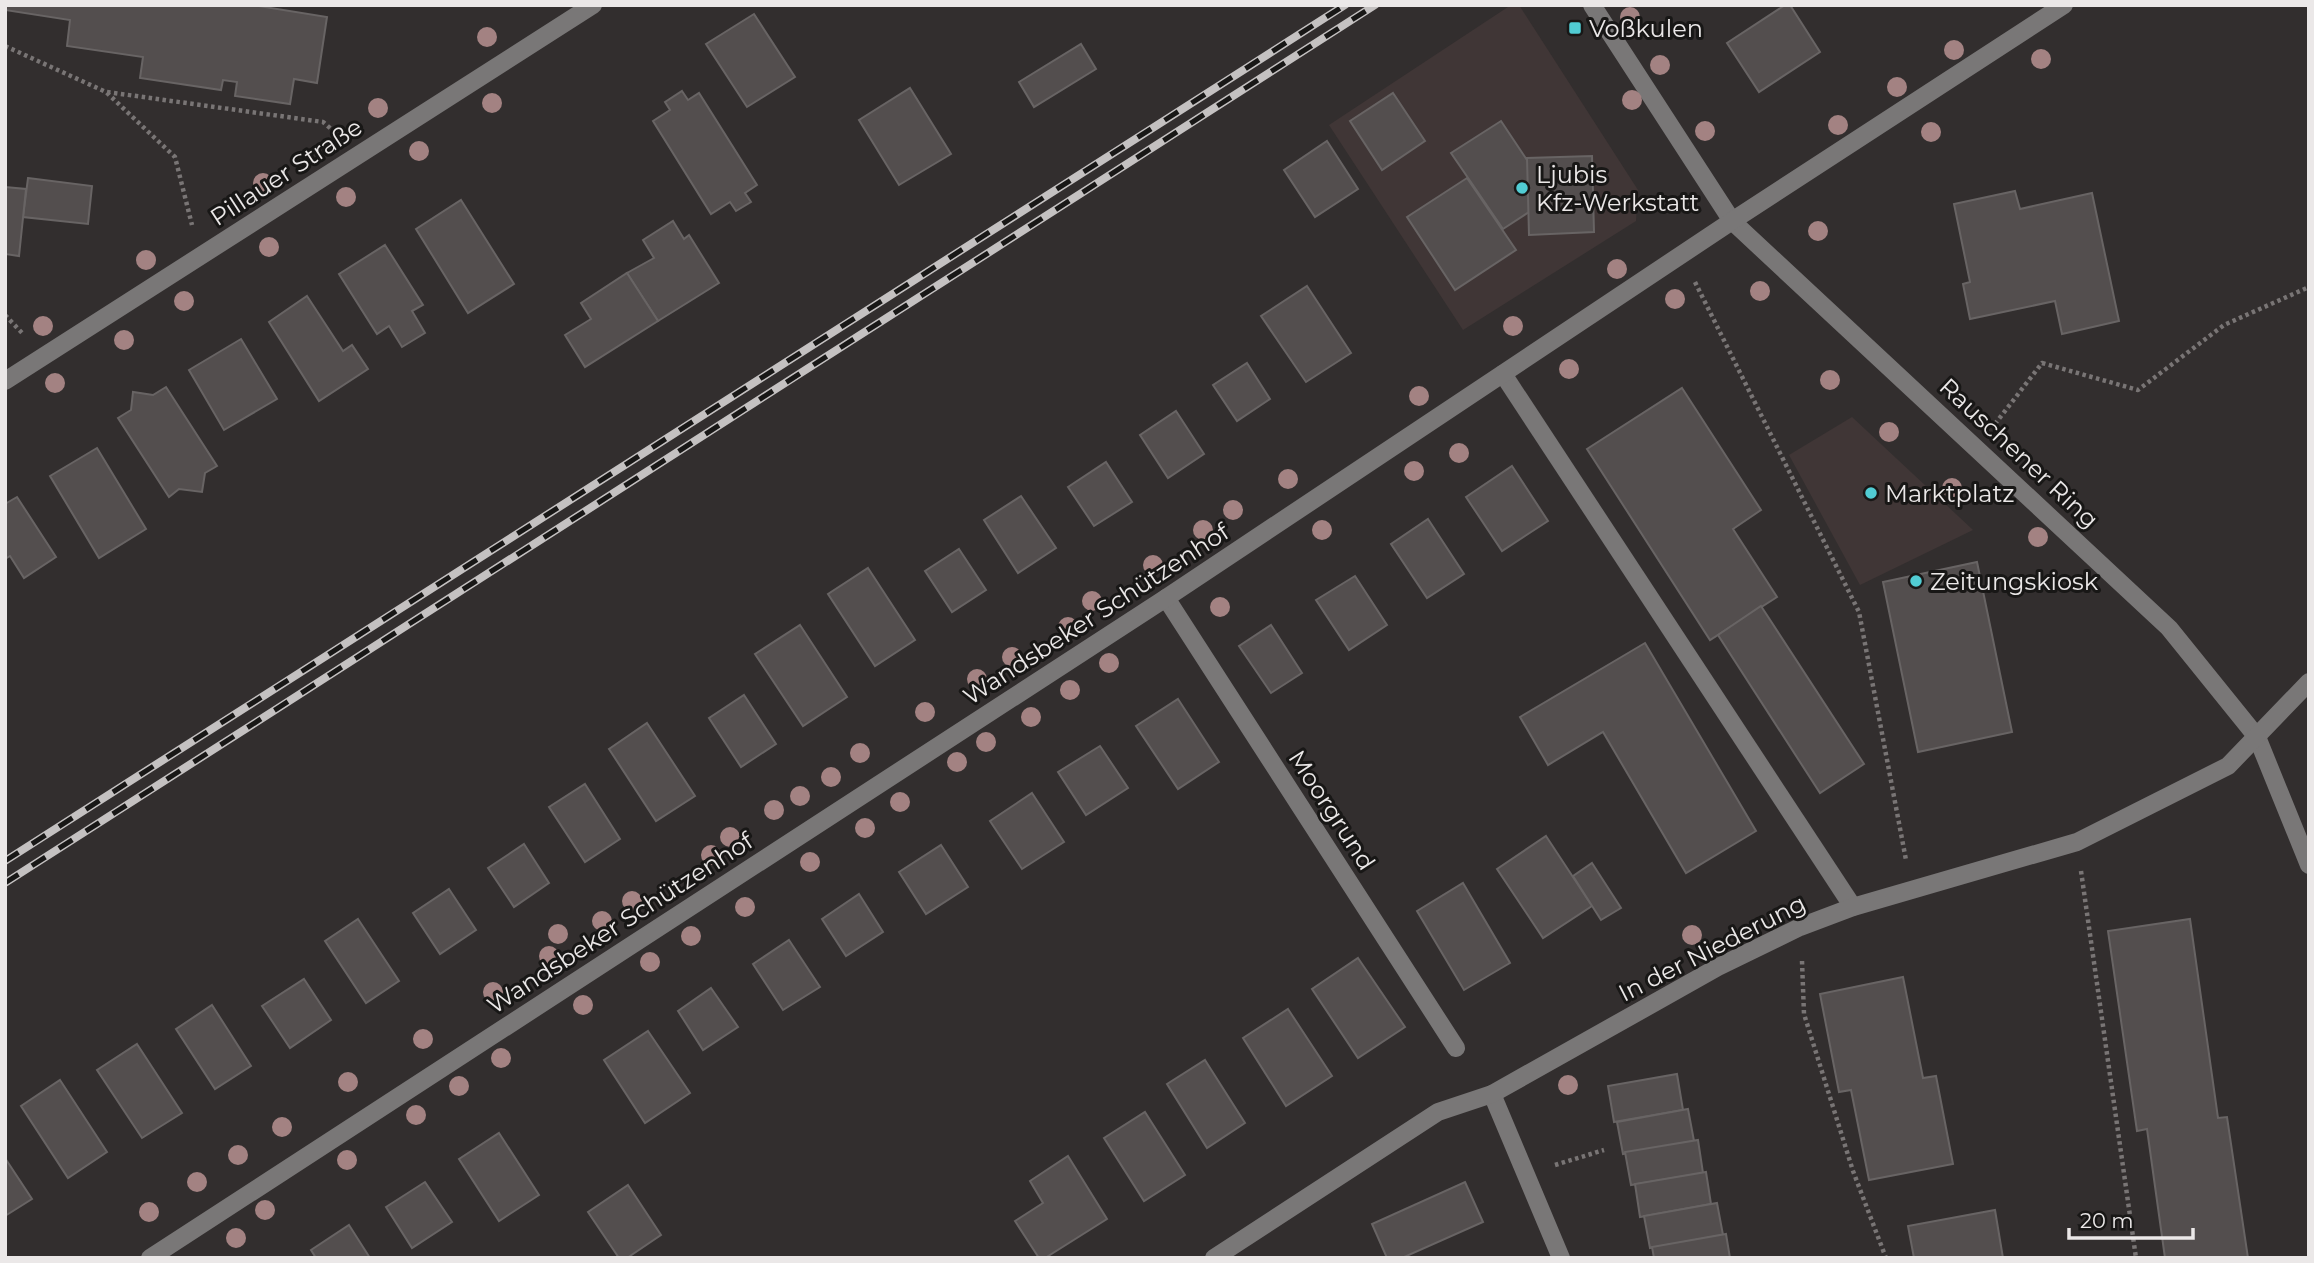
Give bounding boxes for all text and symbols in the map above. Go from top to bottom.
place label: Voßkulen [1589,14,1703,43]
marker: Voßkulen [1567,20,1583,36]
street label: Pillauer Straße [205,112,367,232]
place label: Ljubis Kfz-Werkstatt [1536,160,1700,217]
marker: Ljubis Kfz-Werkstatt [1514,180,1530,196]
street label: Rauschener Ring [1934,372,2104,534]
place label: Marktplatz [1885,479,2015,508]
marker: Marktplatz [1863,485,1879,501]
street label: Wandsbeker Schützenhof [958,517,1235,711]
place label: Zeitungskiosk [1930,567,2099,596]
marker: Zeitungskiosk [1908,573,1924,589]
street label: Moorgrund [1283,745,1381,875]
street label: Wandsbeker Schützenhof [482,826,759,1020]
street label: In der Niederung [1614,888,1810,1008]
scale bar [2069,1196,2193,1240]
text: 20 m [2080,1208,2134,1233]

